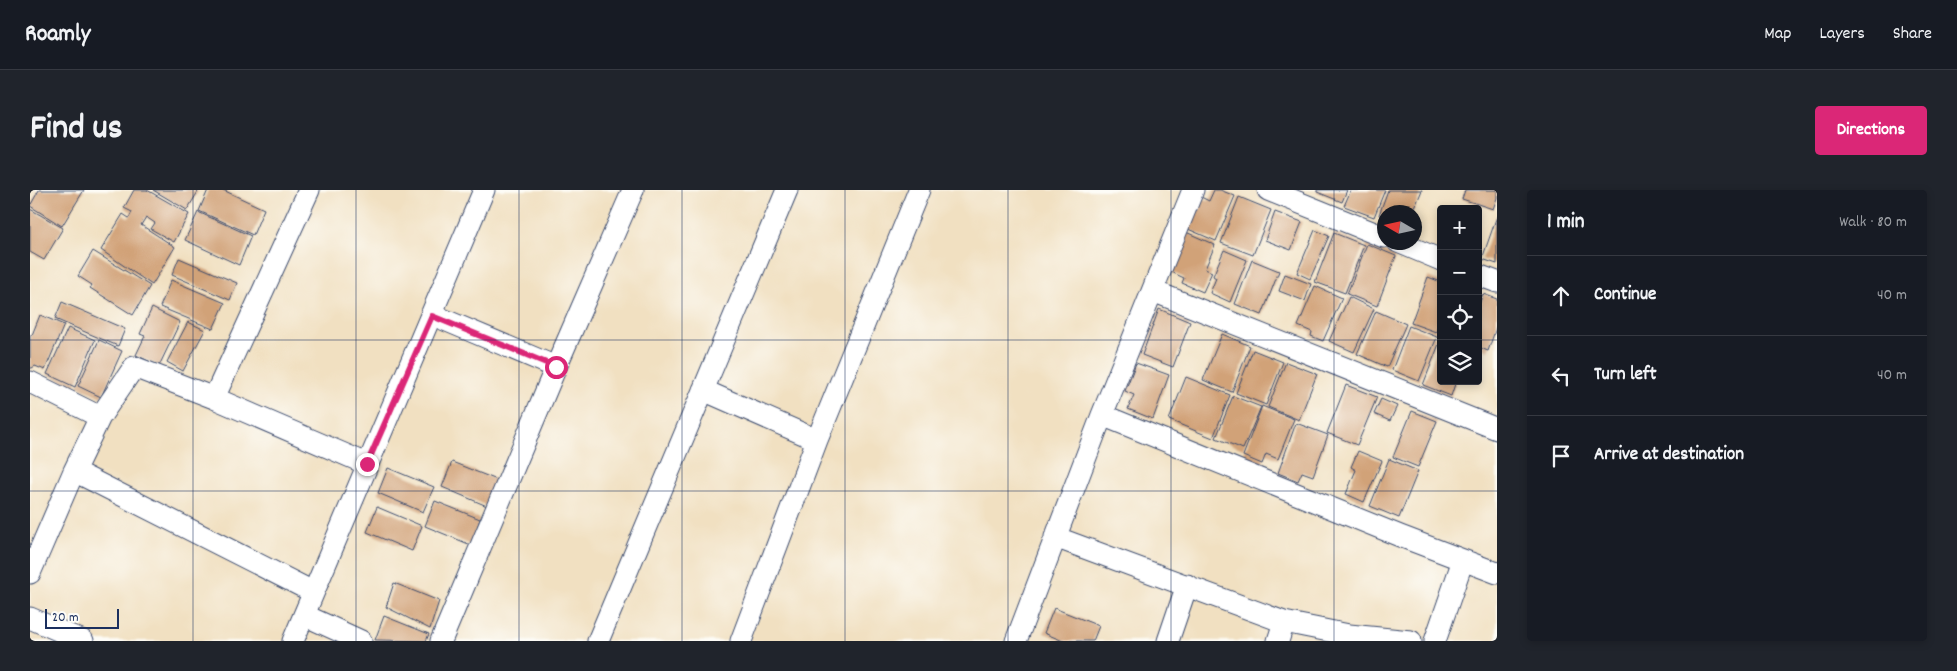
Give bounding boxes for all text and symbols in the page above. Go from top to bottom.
text: Roamly [25,18,91,52]
text: Map [1764,22,1791,47]
text: Layers [1819,22,1865,47]
text: Share [1893,22,1932,47]
text: Find us [30,105,122,155]
button: Directions [1815,106,1927,155]
north arrow [1377,205,1422,250]
map controls [1437,205,1482,385]
button: + [1437,205,1482,250]
text: 1 min [1547,208,1584,238]
text: Walk · 80 m [1839,211,1907,234]
button: − [1437,250,1482,295]
icon: ahead [1547,282,1575,310]
text: Continue [1594,282,1656,309]
text: 40 m [1877,284,1907,307]
button: locate [1437,295,1482,340]
button: layers [1437,340,1482,385]
route start [545,356,568,379]
icon: left [1547,362,1575,390]
text: Turn left [1594,362,1657,389]
text: 40 m [1877,364,1907,387]
icon: arrive [1547,442,1575,470]
text: Arrive at destination [1594,442,1744,469]
route end [356,453,379,476]
scale bar [45,606,119,629]
text: 20 m [52,608,79,628]

